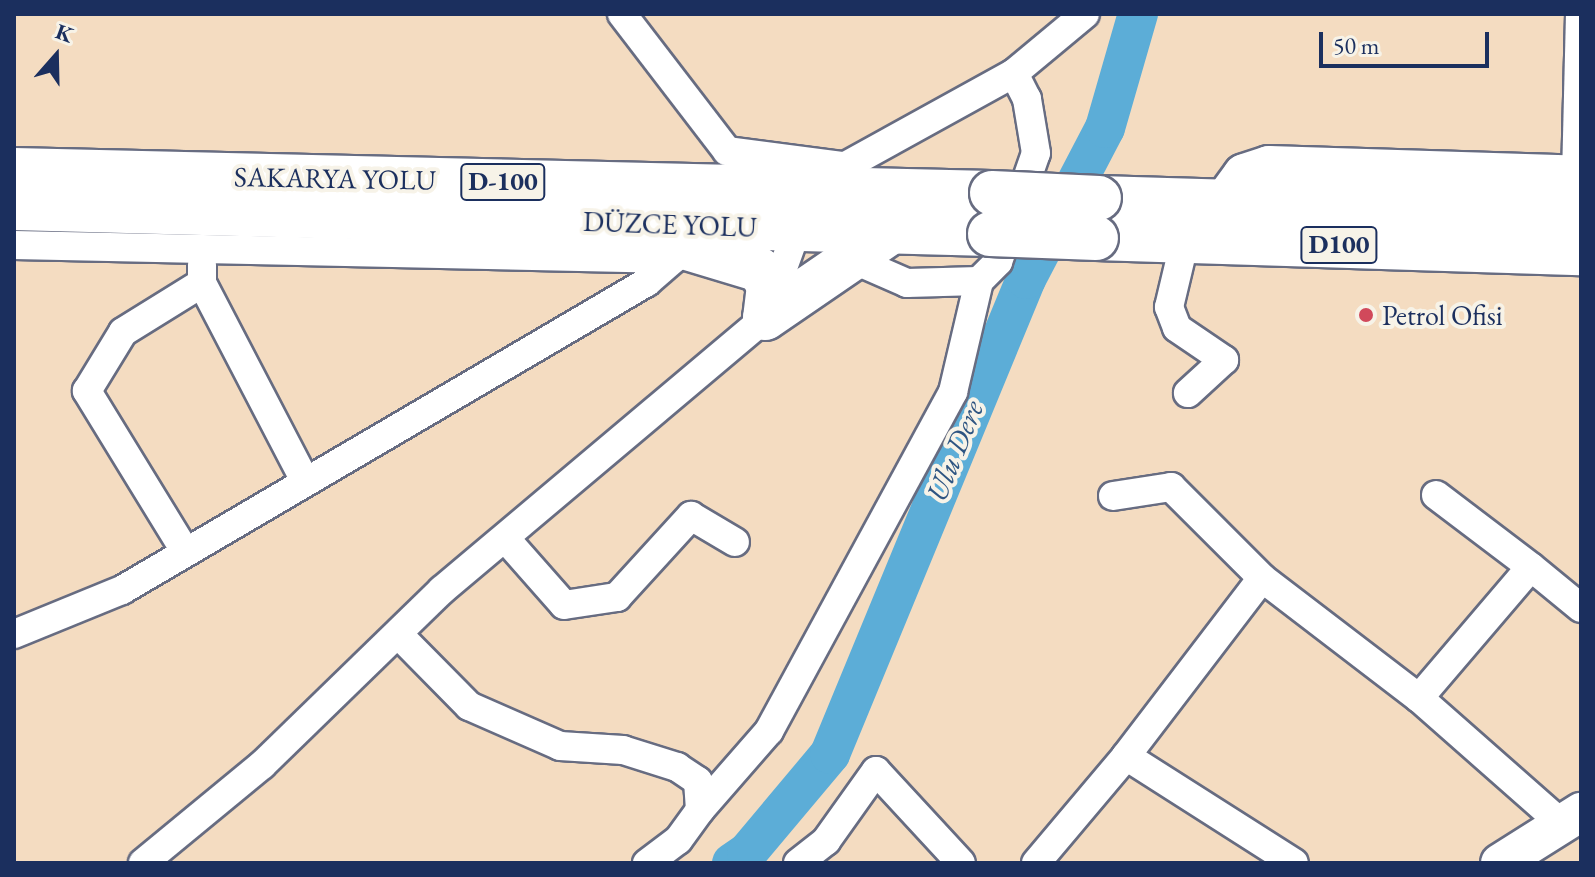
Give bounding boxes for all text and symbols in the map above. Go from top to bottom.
north arrow [16,16,96,96]
text: K [52,16,77,49]
scale bar [1323,16,1493,66]
text: 50 m [1333,30,1380,61]
street label: SAKARYA YOLU [234,159,436,197]
road number: D-100 [459,160,547,204]
street label: DÜZCE YOLU [582,204,758,244]
road number: D100 [1299,223,1379,267]
place label: Petrol Ofisi [1382,298,1503,332]
marker: Petrol Ofisi [1357,306,1375,324]
water label: Ulu Dere [919,395,991,507]

